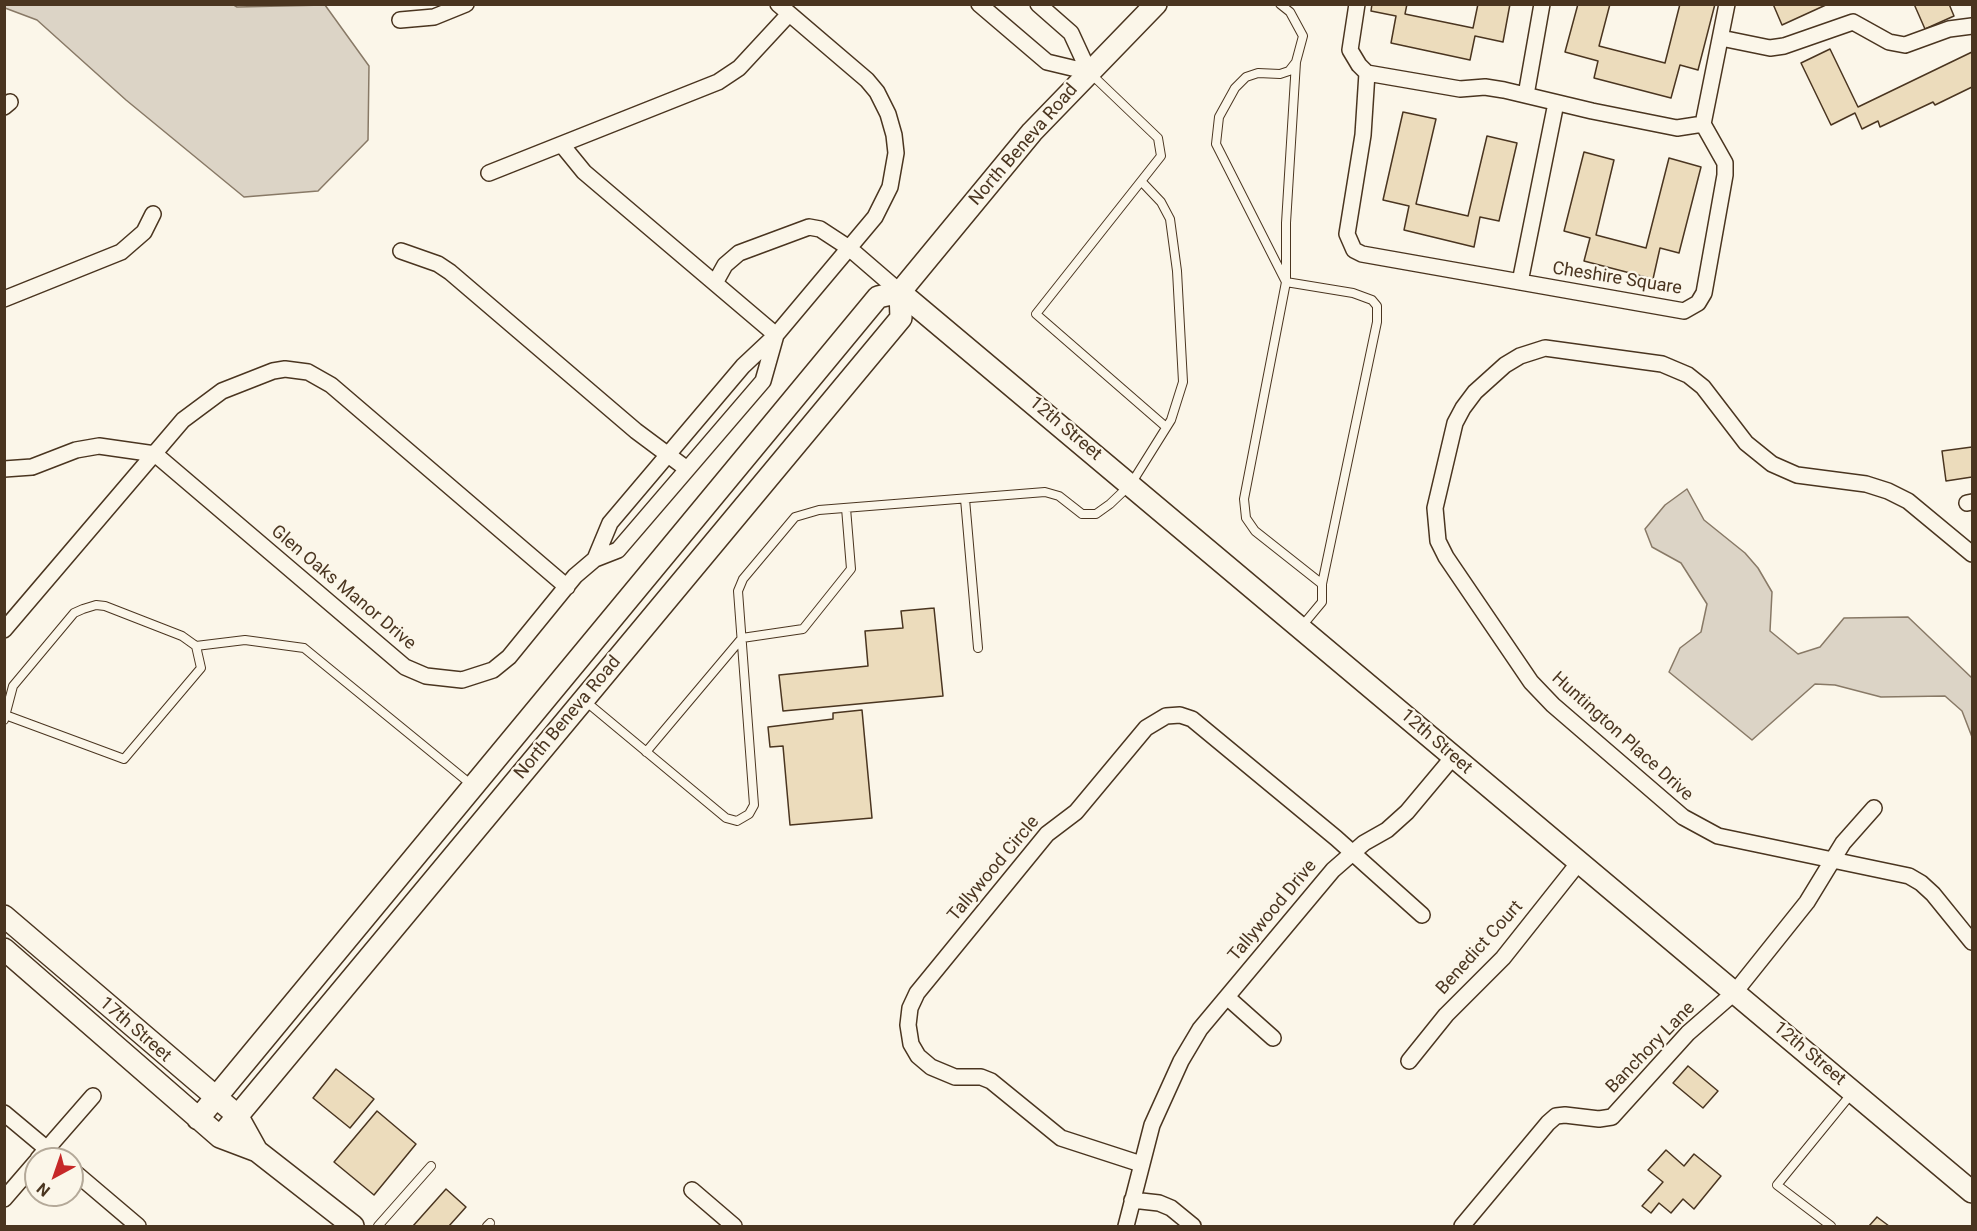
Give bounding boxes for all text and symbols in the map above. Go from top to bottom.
street label: North Beneva Road [965,80,1083,210]
street label: Cheshire Square [1551,258,1683,300]
street label: 12th Street [1024,392,1106,466]
street label: Glen Oaks Manor Drive [266,521,420,655]
street label: North Beneva Road [510,652,626,784]
street label: Huntington Place Drive [1547,668,1697,806]
street label: 12th Street [1396,705,1476,779]
street label: Tallywood Circle [944,812,1044,926]
street label: Tallywood Drive [1224,856,1322,966]
street label: Benedict Court [1432,897,1528,999]
street label: 17th Street [95,993,175,1067]
street label: Banchory Lane [1602,998,1700,1098]
street label: 12th Street [1768,1017,1850,1091]
north arrow [24,1147,84,1207]
text: N [33,1179,54,1201]

